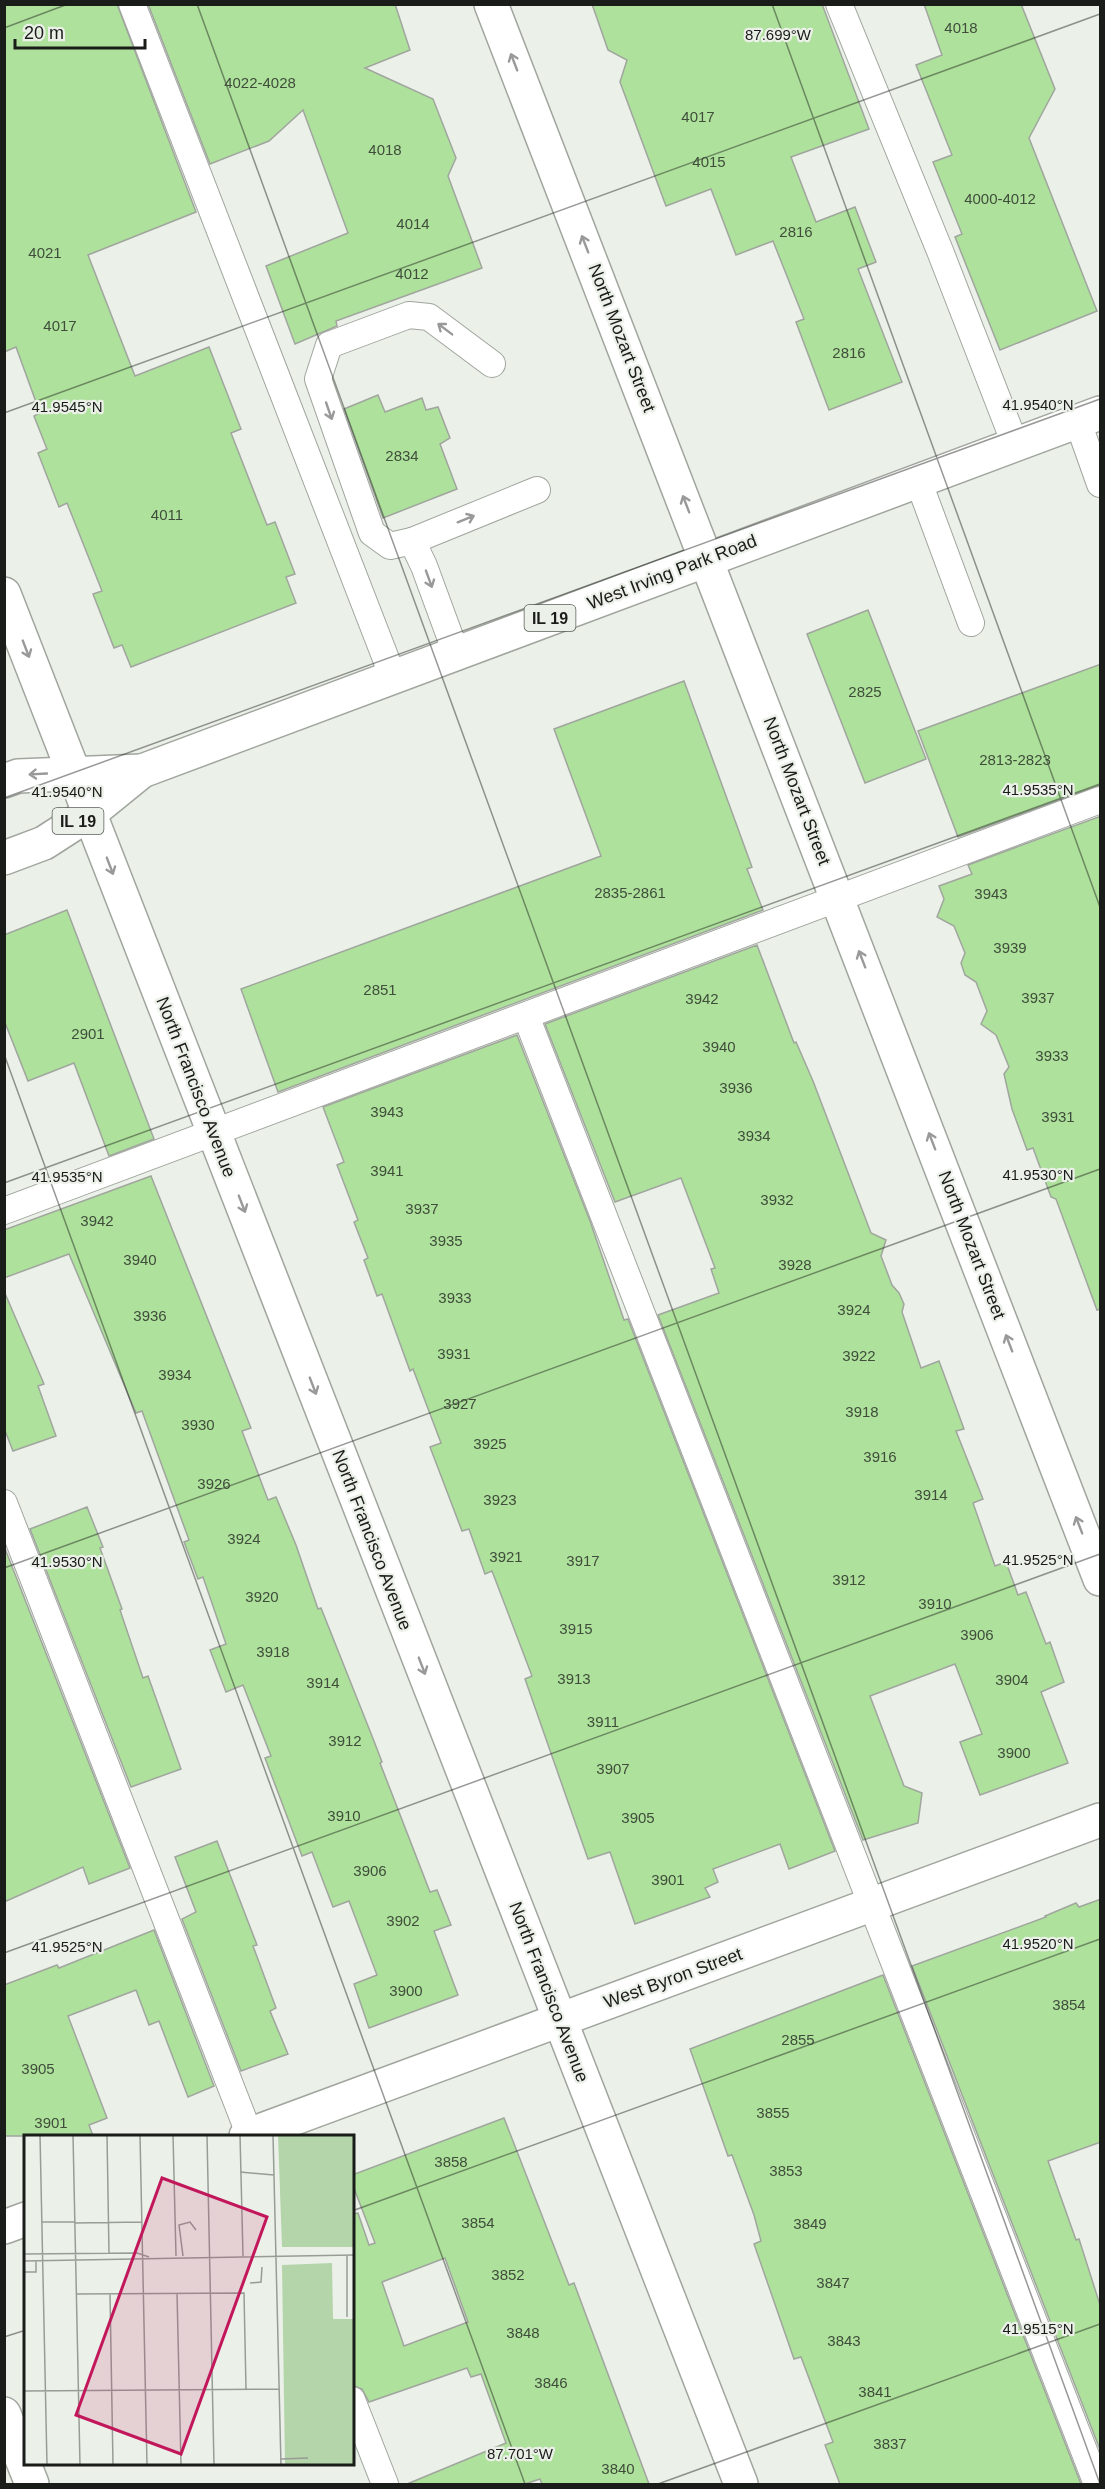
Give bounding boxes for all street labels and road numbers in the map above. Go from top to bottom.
street label: North Mozart Street [585,261,659,415]
street label: West Irving Park Road [585,530,759,614]
road number: IL 19 [524,605,576,631]
street label: North Mozart Street [760,714,834,868]
road number: IL 19 [52,808,104,834]
street label: North Francisco Avenue [152,994,240,1180]
street label: North Mozart Street [935,1168,1009,1322]
street label: North Francisco Avenue [328,1447,416,1633]
street label: North Francisco Avenue [505,1899,593,2085]
street label: West Byron Street [601,1944,745,2012]

